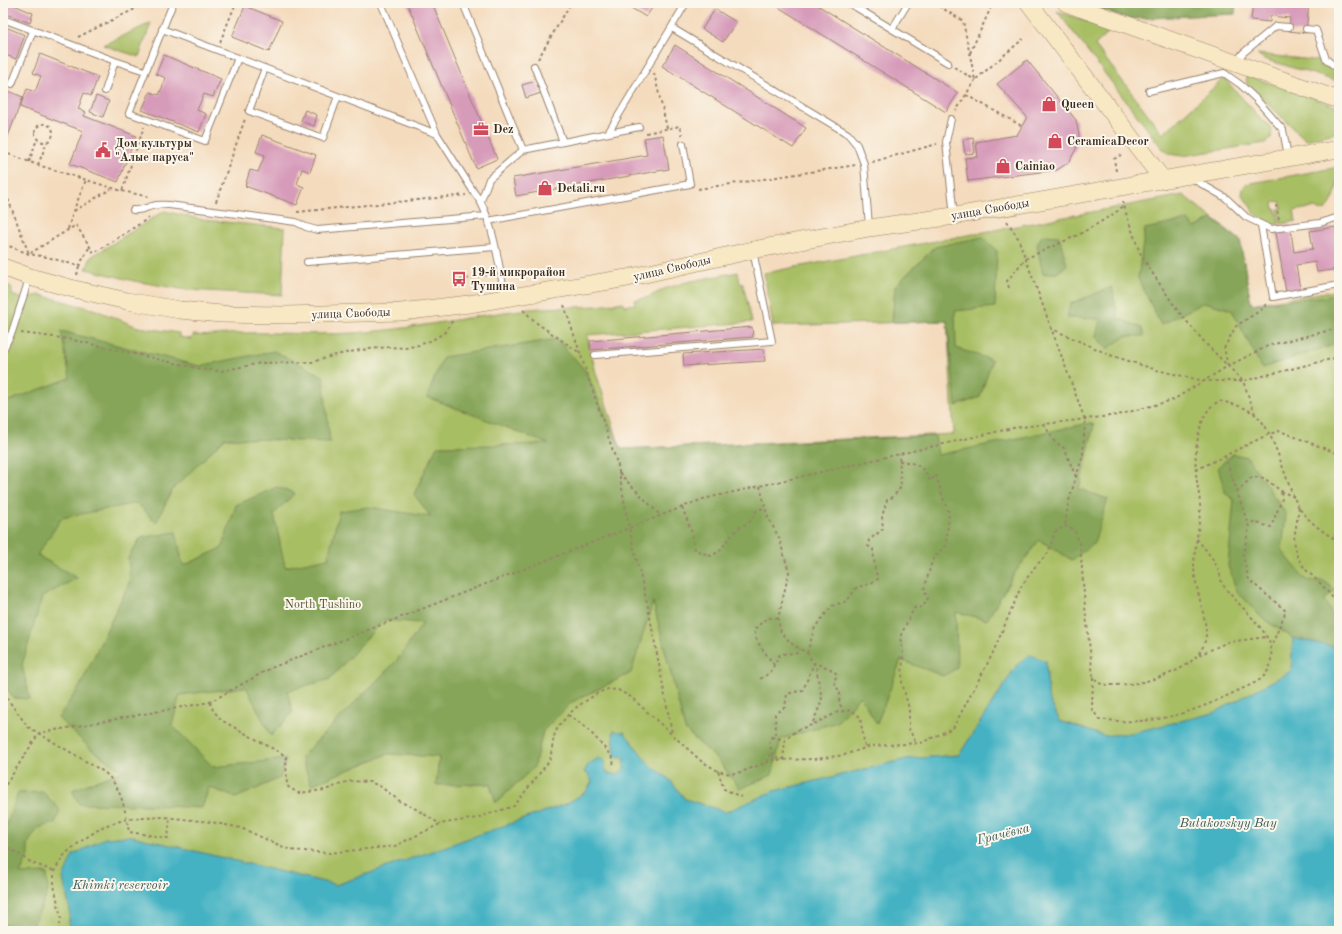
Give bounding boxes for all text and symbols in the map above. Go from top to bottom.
shop icon: Queen [1040,95,1058,113]
place label: Queen [1061,99,1094,111]
office icon: Dez [472,120,490,138]
place label: Dez [493,124,514,136]
shop icon: CeramicaDecor [1046,132,1064,150]
place label: CeramicaDecor [1067,136,1149,148]
place label: Дом культуры "Алые паруса" [115,138,194,164]
public building icon: Дом культуры "Алые паруса" [94,141,112,159]
shop icon: Cainiao [994,157,1012,175]
place label: Cainiao [1015,161,1055,173]
shop icon: Detali.ru [536,179,554,197]
place label: Detali.ru [557,183,605,195]
street label: улица Свободы [950,197,1030,223]
street label: улица Свободы [632,254,712,284]
place label: 19-й микрорайон Тушина [471,267,566,293]
bus stop icon: 19-й микрорайон Тушина [450,270,468,288]
street label: улица Свободы [311,307,391,321]
park label: North Tushino [285,599,361,611]
water label: Butakovskyy Bay [1178,817,1277,830]
water label: Грачёвка [975,822,1031,848]
water label: Khimki reservoir [71,879,168,892]

